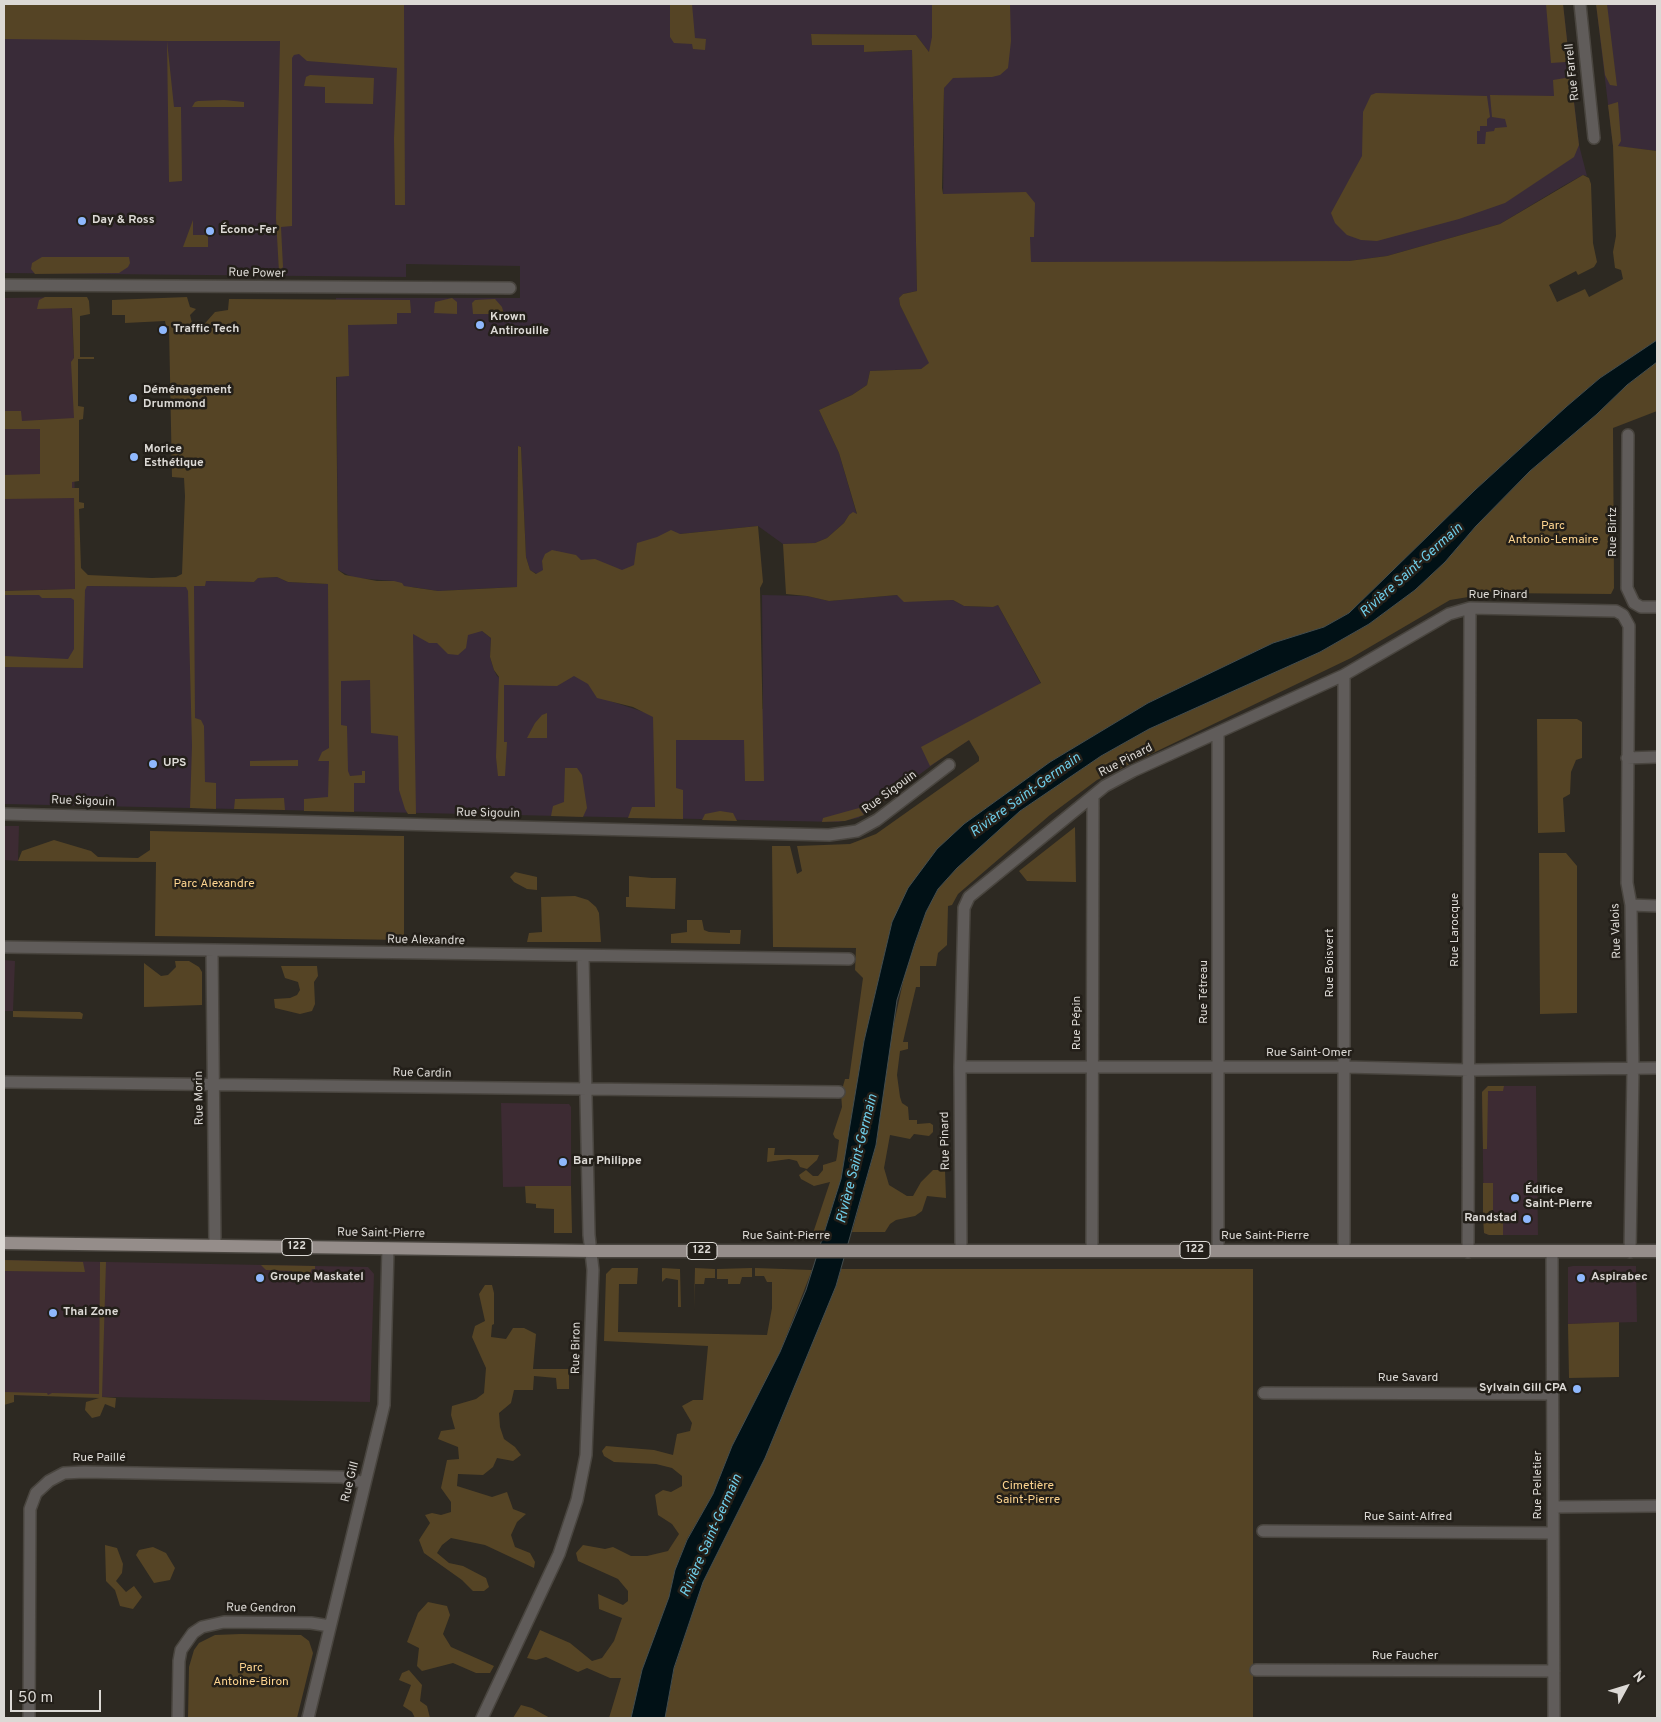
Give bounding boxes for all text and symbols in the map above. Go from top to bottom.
street label: Rue Farrell [1563,43,1583,101]
place label: Day & Ross [92,214,155,228]
marker: Day & Ross [76,215,88,227]
place label: Écono-Fer [220,224,277,238]
marker: Écono-Fer [204,225,216,237]
street label: Rue Power [228,266,286,282]
place label: Krown Antirouille [490,311,549,339]
marker: Krown Antirouille [474,319,486,331]
place label: Traffic Tech [173,323,239,337]
marker: Traffic Tech [157,324,169,336]
place label: Déménagement Drummond [143,384,232,412]
marker: Déménagement Drummond [127,392,139,404]
place label: Morice Esthétique [144,443,204,471]
marker: Morice Esthétique [128,451,140,463]
street label: Rue Birtz [1607,507,1621,557]
water label: Rivière Saint-Germain [1357,520,1467,622]
park label: Parc Antonio-Lemaire [1508,520,1598,548]
street label: Rue Pinard [1469,589,1527,603]
street label: Rue Pinard [1097,741,1155,781]
water label: Rivière Saint-Germain [967,750,1085,842]
place label: UPS [163,757,186,771]
marker: UPS [147,758,159,770]
street label: Rue Sigouin [860,768,920,818]
street label: Rue Sigouin [51,794,115,810]
street label: Rue Sigouin [456,806,520,822]
park label: Parc Alexandre [173,878,255,892]
street label: Rue Larocque [1449,893,1463,967]
street label: Rue Valois [1609,903,1625,959]
street label: Rue Boisvert [1324,929,1338,997]
street label: Rue Alexandre [387,933,465,949]
street label: Rue Tétreau [1198,960,1212,1024]
street label: Rue Pépin [1071,996,1085,1050]
street label: Rue Saint-Omer [1266,1047,1352,1061]
street label: Rue Cardin [392,1066,452,1082]
street label: Rue Morin [192,1071,208,1125]
water label: Rivière Saint-Germain [834,1093,882,1225]
street label: Rue Pinard [938,1111,954,1171]
place label: Bar Philippe [573,1155,642,1169]
marker: Bar Philippe [557,1156,569,1168]
place label: Édifice Saint-Pierre [1525,1184,1592,1212]
marker: Édifice Saint-Pierre [1509,1192,1521,1204]
place label: Randstad [1464,1212,1517,1226]
marker: Randstad [1521,1213,1533,1225]
street label: Rue Saint-Pierre [337,1226,425,1242]
street label: Rue Saint-Pierre [742,1230,830,1244]
street label: Rue Saint-Pierre [1221,1230,1309,1244]
road number: 122 [282,1238,312,1256]
road number: 122 [687,1242,717,1260]
road number: 122 [1180,1242,1210,1258]
place label: Groupe Maskatel [270,1271,364,1285]
place label: Aspirabec [1591,1271,1648,1285]
marker: Groupe Maskatel [254,1272,266,1284]
marker: Aspirabec [1575,1272,1587,1284]
place label: Thai Zone [63,1306,118,1320]
marker: Thai Zone [47,1307,59,1319]
street label: Rue Biron [569,1322,585,1374]
street label: Rue Savard [1378,1372,1438,1386]
place label: Sylvain Gill CPA [1479,1382,1567,1396]
marker: Sylvain Gill CPA [1571,1383,1583,1395]
street label: Rue Pelletier [1532,1450,1546,1520]
street label: Rue Paillé [72,1452,126,1466]
street label: Rue Gill [339,1460,363,1504]
water label: Rivière Saint-Germain [677,1472,747,1600]
park label: Cimetière Saint-Pierre [996,1480,1060,1508]
street label: Rue Saint-Alfred [1364,1511,1452,1525]
street label: Rue Gendron [226,1601,296,1617]
street label: Rue Faucher [1372,1650,1438,1664]
park label: Parc Antoine-Biron [213,1662,289,1690]
north arrow [1601,1662,1651,1712]
text: N [1628,1668,1648,1687]
scale bar [12,1680,104,1712]
text: 50 m [18,1689,53,1708]

